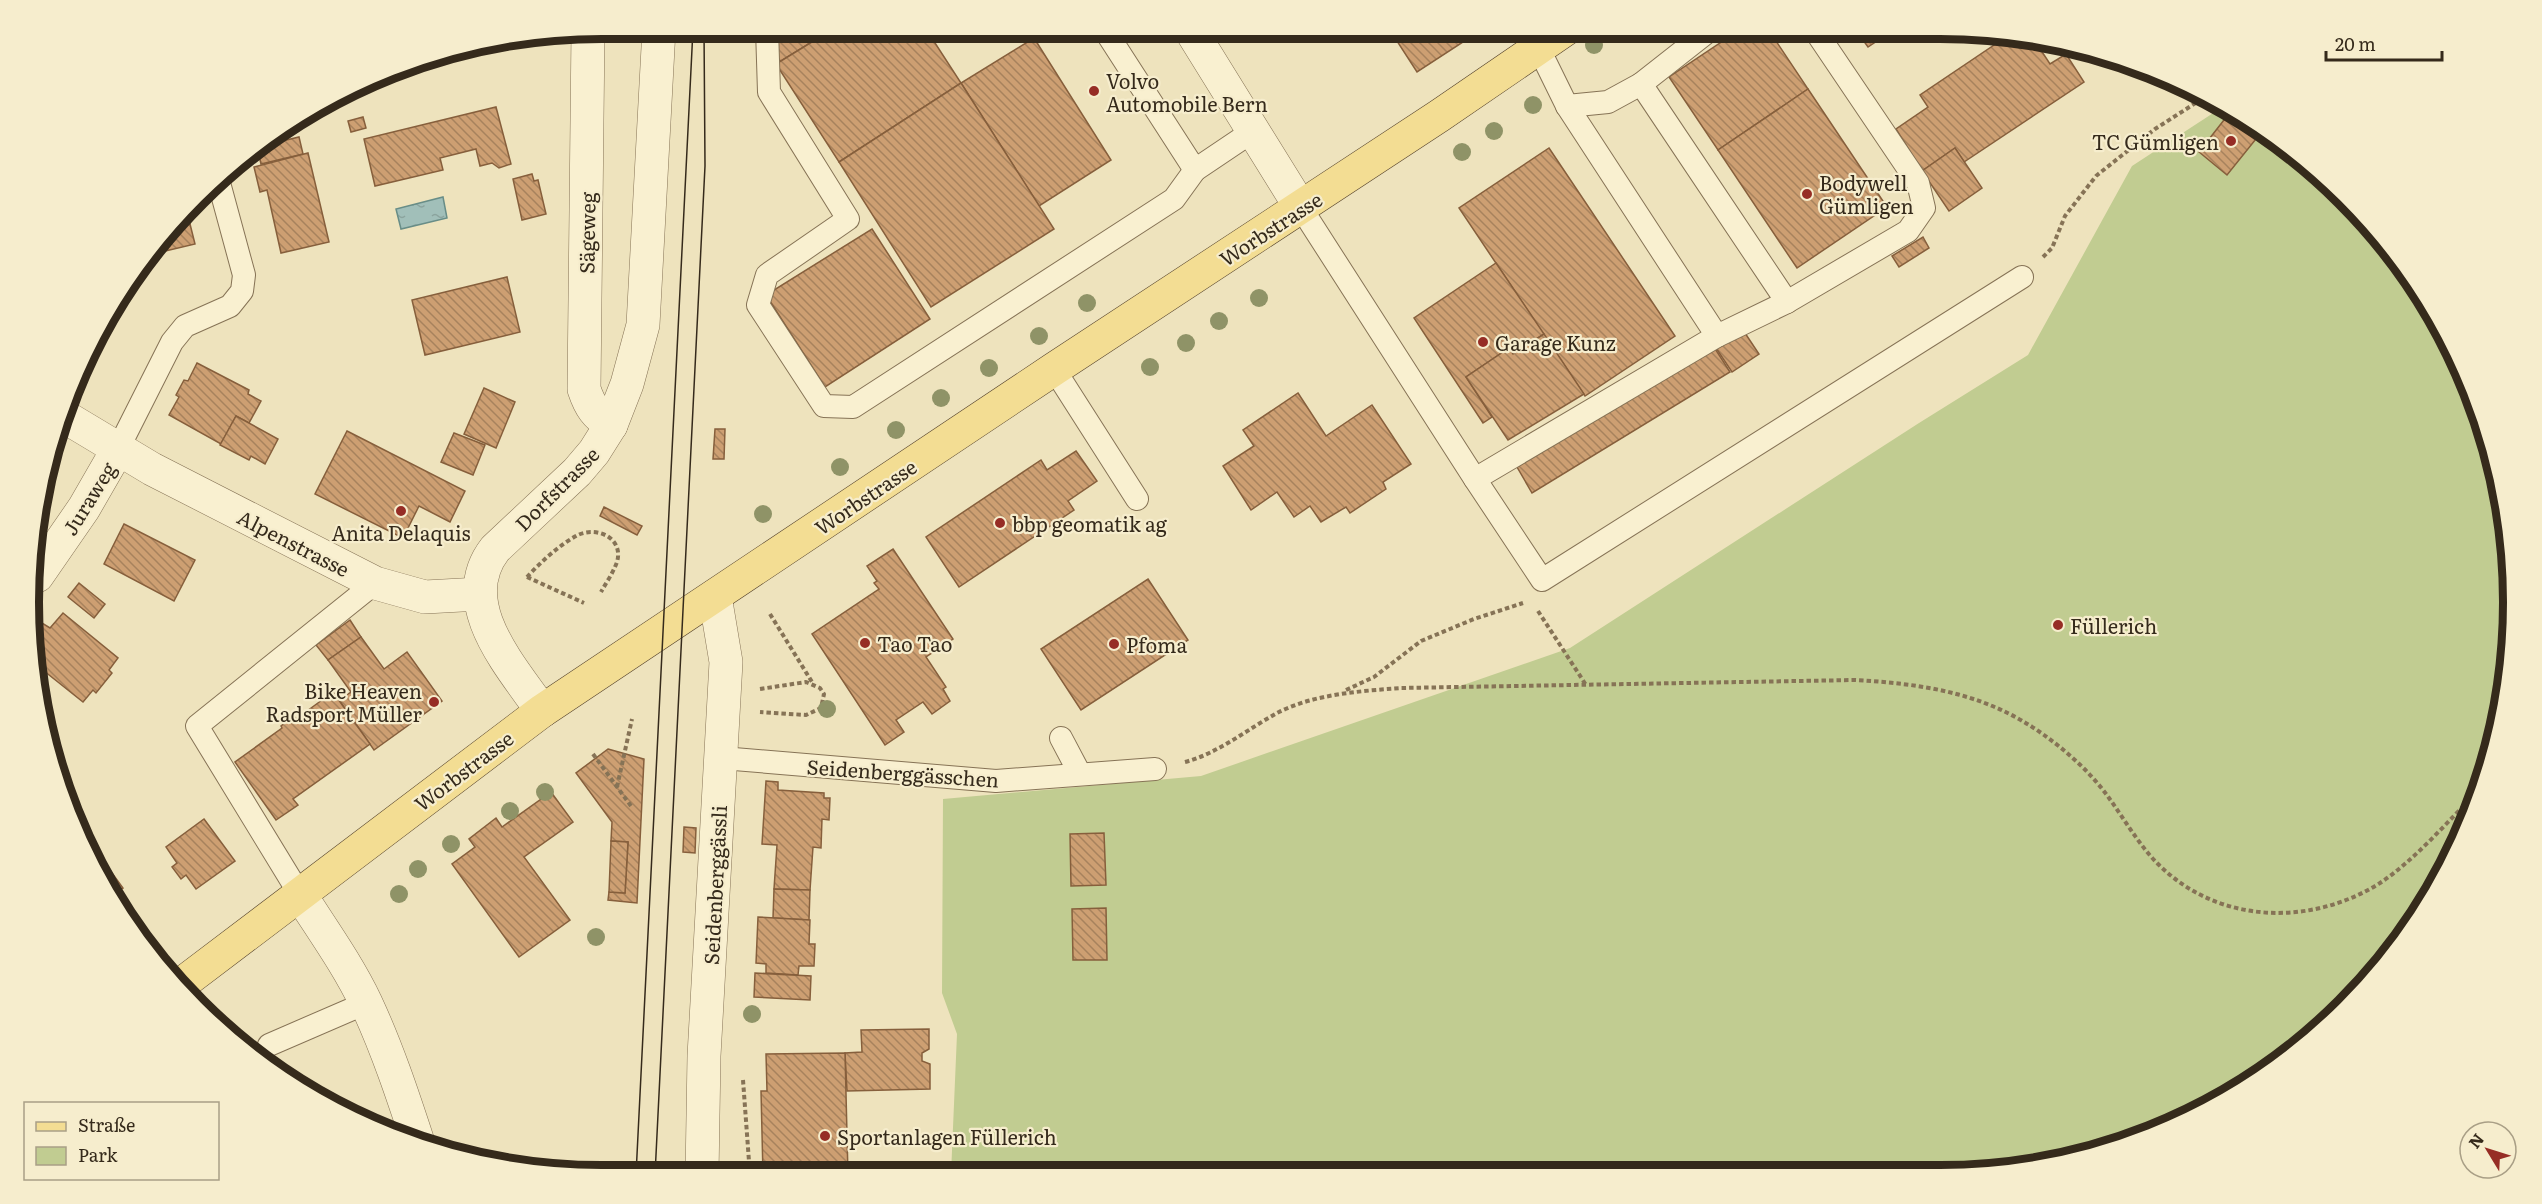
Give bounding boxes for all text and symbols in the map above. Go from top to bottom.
scale bar [2326,24,2442,62]
text: 20 m [2335,30,2376,57]
place label: Volvo Automobile Bern [1106,65,1268,118]
marker: Volvo Automobile Bern [1087,84,1101,98]
place label: TC Gümligen [2092,126,2219,156]
marker: TC Gümligen [2224,134,2238,148]
place label: Bodywell Gümligen [1819,167,1914,220]
street label: Worbstrasse [1213,183,1327,273]
marker: Bodywell Gümligen [1800,187,1814,201]
street label: Sägeweg [570,191,602,274]
place label: Garage Kunz [1495,327,1616,357]
marker: Garage Kunz [1476,335,1490,349]
street label: Dorfstrasse [507,439,605,537]
street label: Worbstrasse [808,451,922,541]
street label: Juraweg [54,455,123,540]
street label: Alpenstrasse [233,501,355,583]
marker: Anita Delaquis [394,504,408,518]
place label: bbp geomatik ag [1012,508,1168,538]
marker: bbp geomatik ag [993,516,1007,530]
place label: Anita Delaquis [331,517,471,547]
place label: Füllerich [2070,610,2157,640]
marker: Füllerich [2051,618,2065,632]
place label: Tao Tao [877,628,952,658]
place label: Pfoma [1126,629,1188,659]
marker: Tao Tao [858,636,872,650]
marker: Pfoma [1107,637,1121,651]
place label: Bike Heaven Radsport Müller [266,675,423,728]
marker: Bike Heaven Radsport Müller [427,695,441,709]
street label: Worbstrasse [407,723,519,817]
street label: Seidenberggässchen [806,750,1000,794]
street label: Seidenberggässli [695,804,733,966]
legend [24,1102,219,1180]
text: Straße [78,1111,135,1138]
north arrow [2458,1120,2518,1180]
place label: Sportanlagen Füllerich [837,1121,1057,1151]
text: N [2462,1127,2489,1153]
marker: Sportanlagen Füllerich [818,1129,832,1143]
text: Park [78,1141,119,1168]

